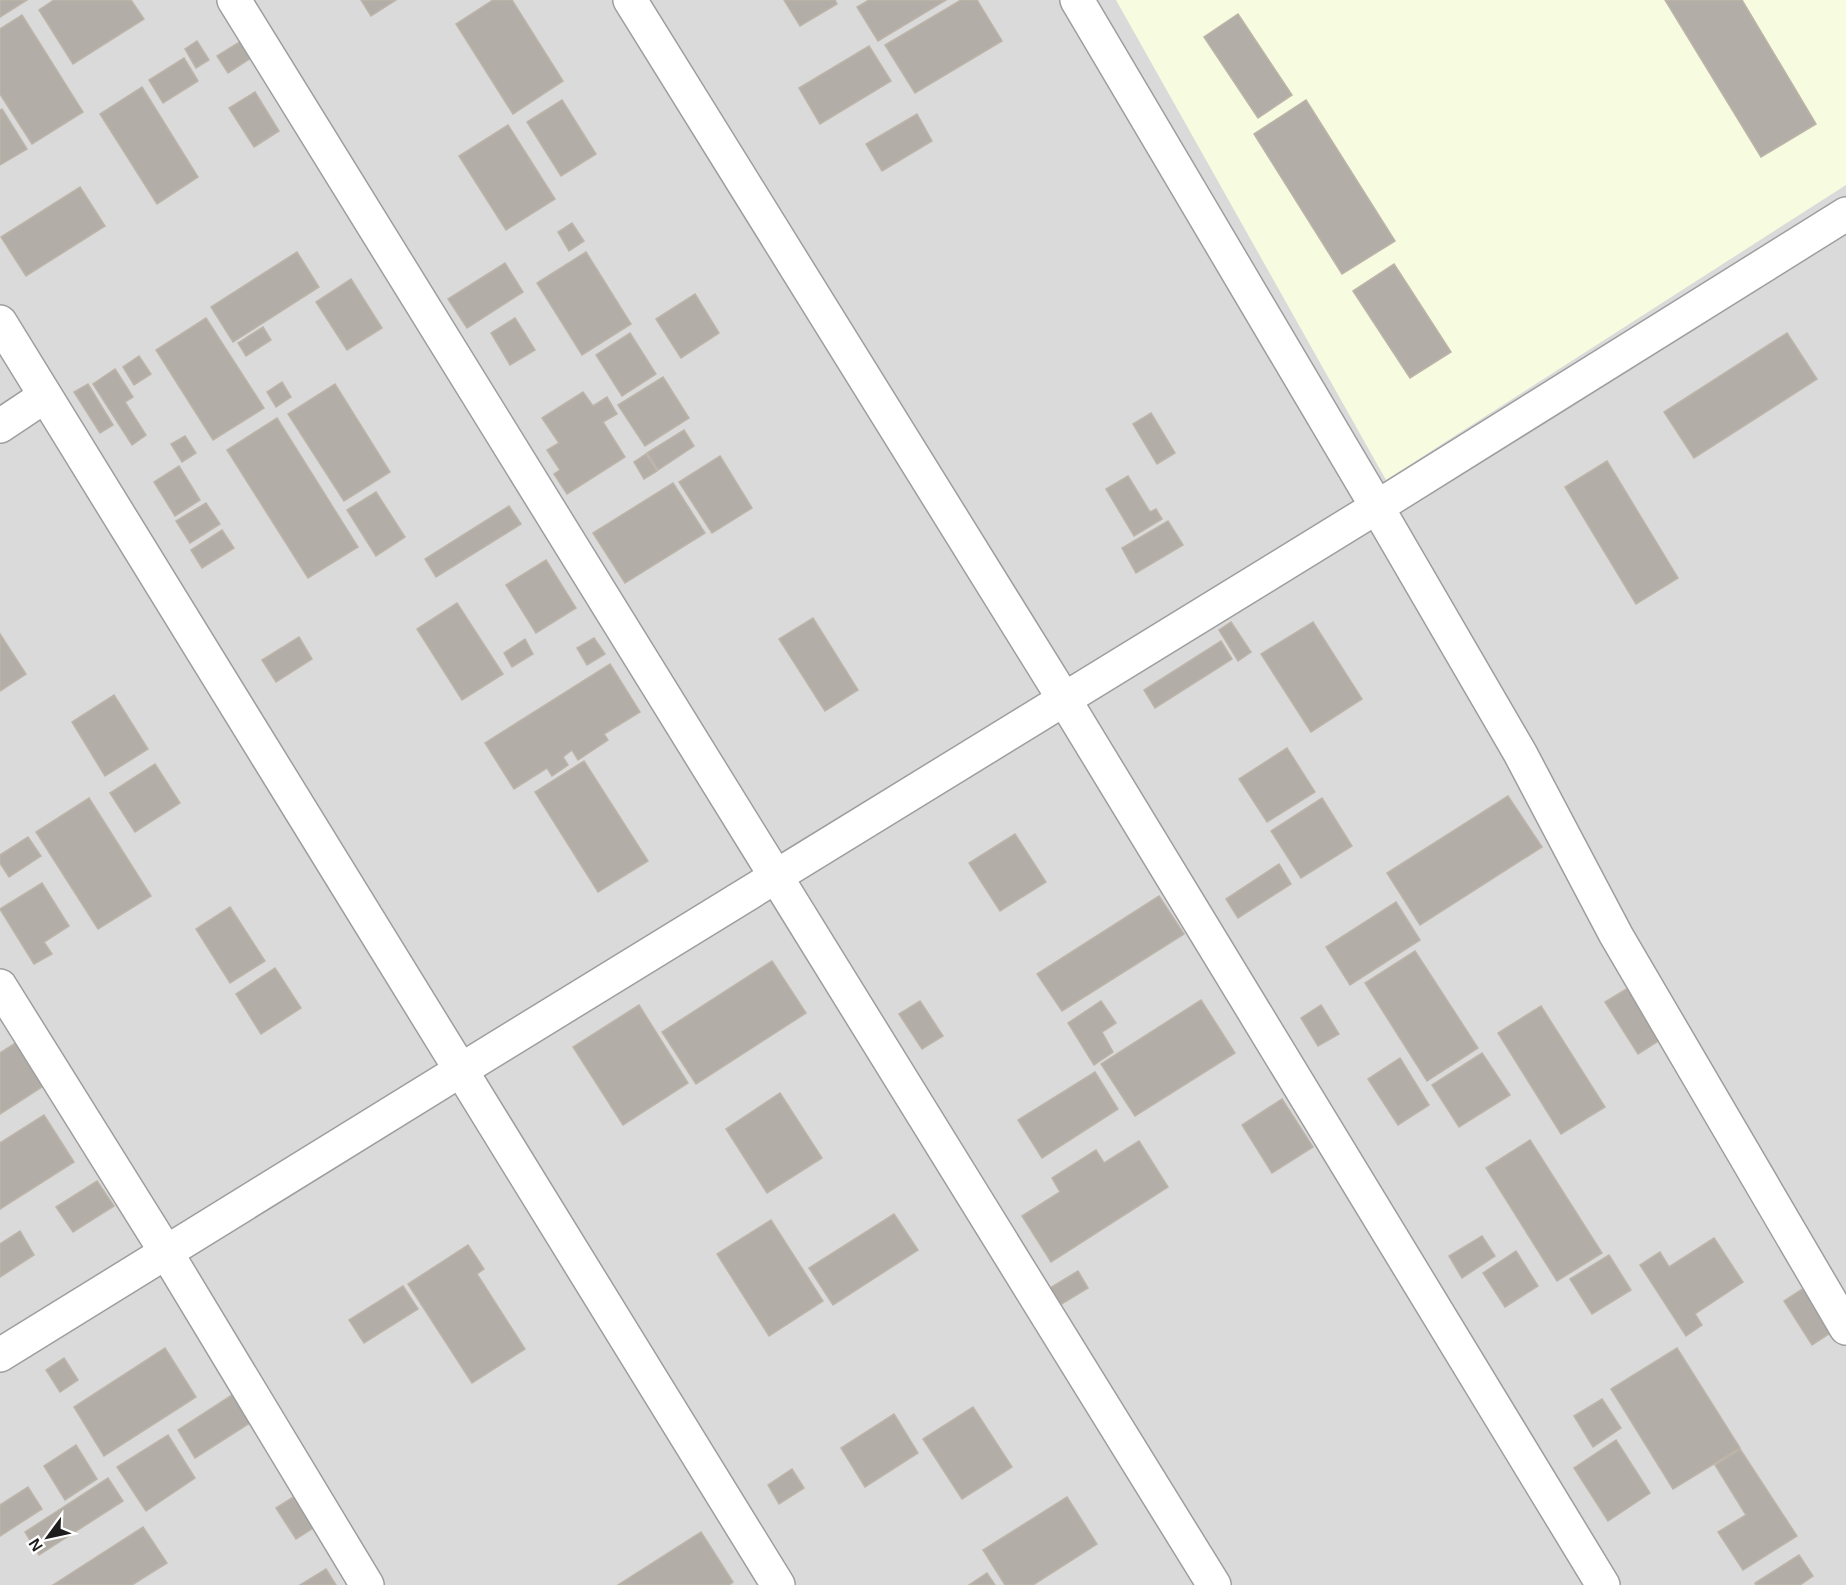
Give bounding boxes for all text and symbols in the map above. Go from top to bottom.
north arrow [18,1507,78,1567]
text: N [26,1535,46,1554]

